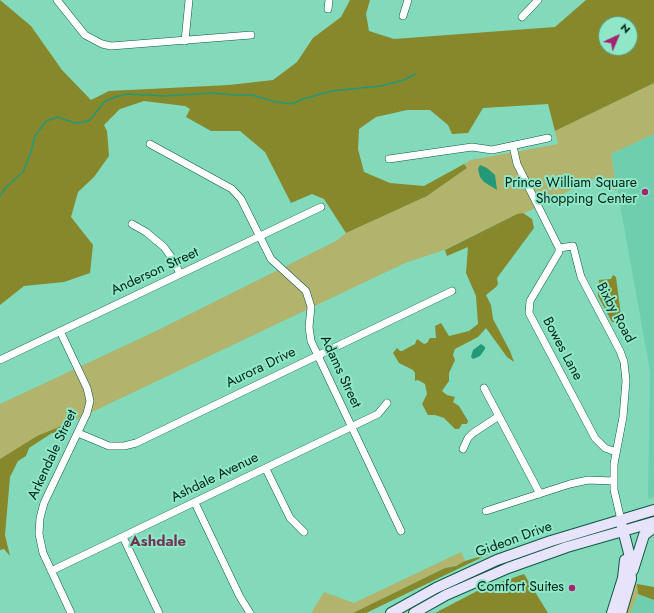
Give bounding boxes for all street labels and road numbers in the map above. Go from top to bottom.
street label: Anderson Street [108,244,202,300]
street label: Bixby Road [592,280,638,346]
street label: Bowes Lane [538,315,586,383]
street label: Adams Street [316,333,364,411]
street label: Aurora Drive [223,344,299,392]
street label: Arkendale Street [25,407,81,503]
street label: Ashdale Avenue [169,450,261,506]
street label: Gideon Drive [474,518,554,562]

